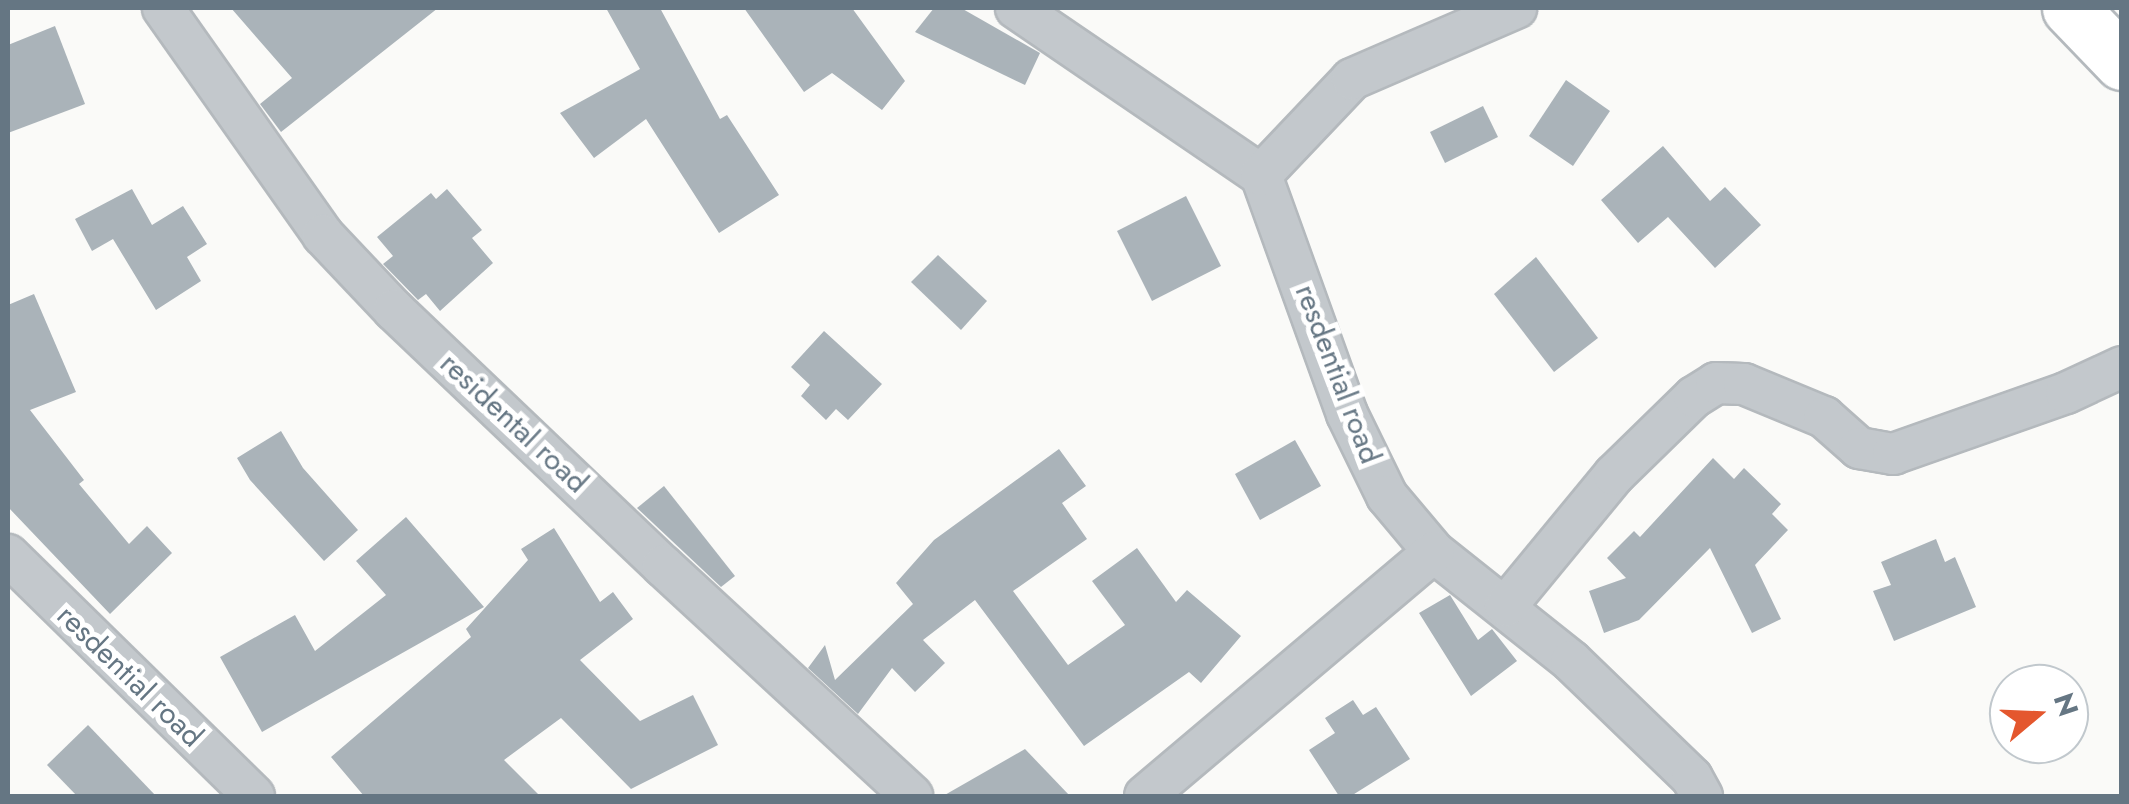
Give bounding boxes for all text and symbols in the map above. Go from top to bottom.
street label: resdential road [1287,279,1389,469]
street label: residental road [433,345,595,501]
street label: resdential road [50,597,210,755]
north arrow [1989,664,2089,764]
text: N [2043,688,2089,722]

